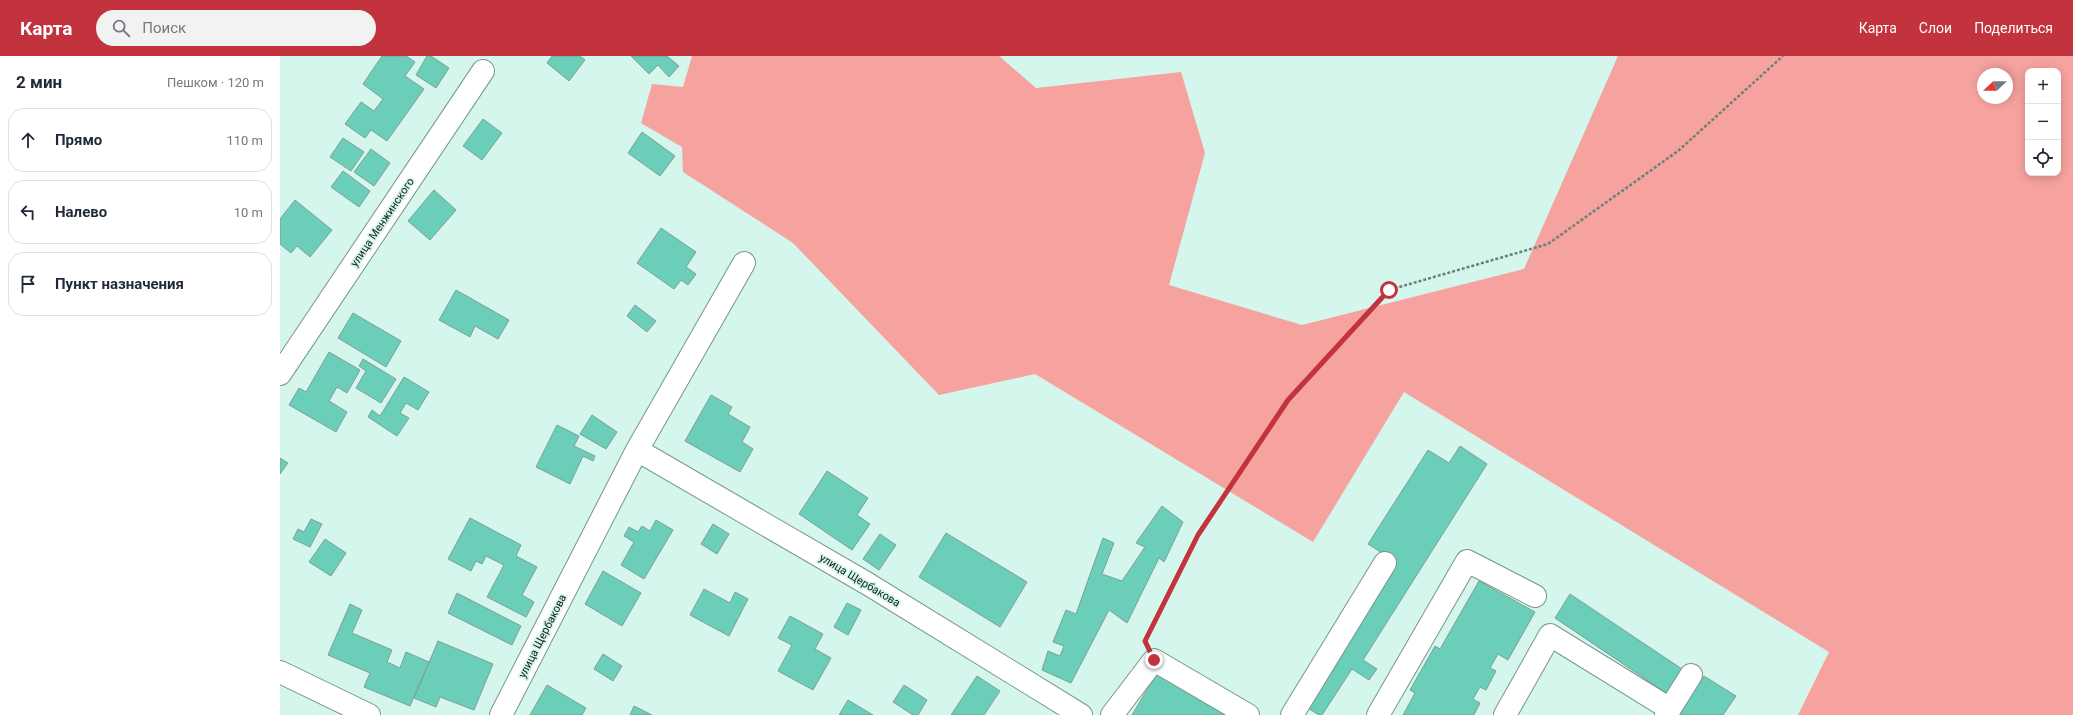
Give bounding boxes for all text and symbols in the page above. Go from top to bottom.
search box [96,10,376,46]
text: Карта [20,17,72,40]
icon: search [110,17,132,39]
text: Поиск [142,19,186,37]
text: Карта [1859,20,1897,36]
text: Слои [1919,20,1952,36]
text: Поделиться [1974,20,2053,36]
north arrow [1977,68,2013,104]
map controls [2025,68,2061,176]
button: + [2025,68,2061,104]
text: 2 мин [16,72,62,92]
text: Пешком · 120 m [167,75,264,90]
button: − [2025,104,2061,140]
icon: ahead [17,129,39,151]
text: Прямо [55,131,102,149]
text: 110 m [226,133,263,148]
button: locate [2025,140,2061,176]
street label: улица Менжинского [348,175,417,269]
icon: left [17,201,39,223]
text: Налево [55,203,107,221]
text: 10 m [234,205,263,220]
icon: arrive [17,273,39,295]
text: Пункт назначения [55,275,184,293]
route start [1380,281,1398,299]
street label: улица Щербакова [817,551,903,610]
street label: улица Щербакова [516,592,569,680]
route end [1145,651,1163,669]

